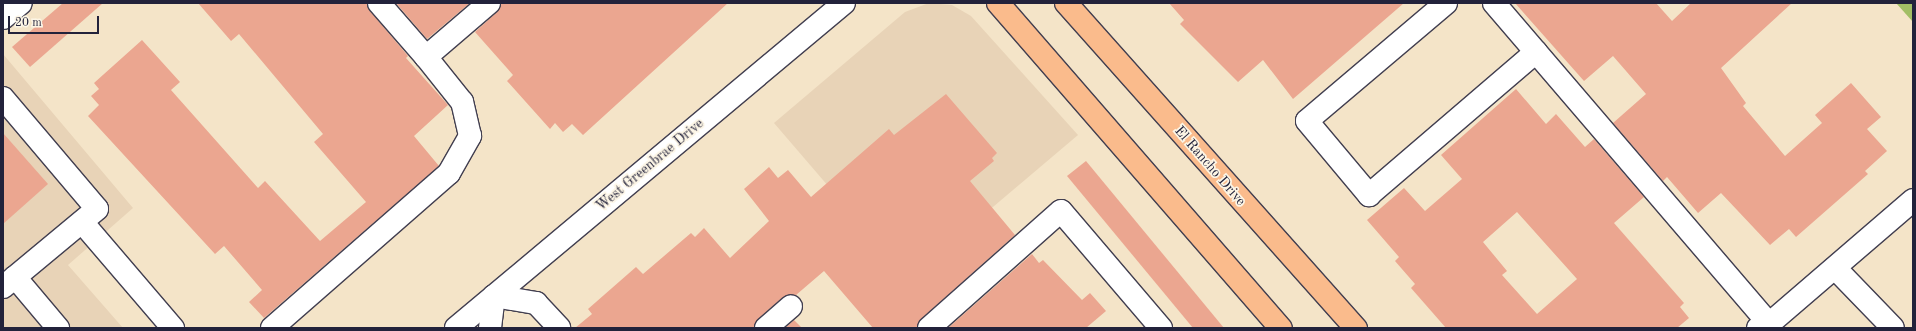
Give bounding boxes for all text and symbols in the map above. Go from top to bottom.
scale bar [10,8,101,34]
text: 20 m [15,17,42,29]
street label: West Greenbrae Drive [593,115,707,215]
street label: El Rancho Drive [1171,123,1249,209]

